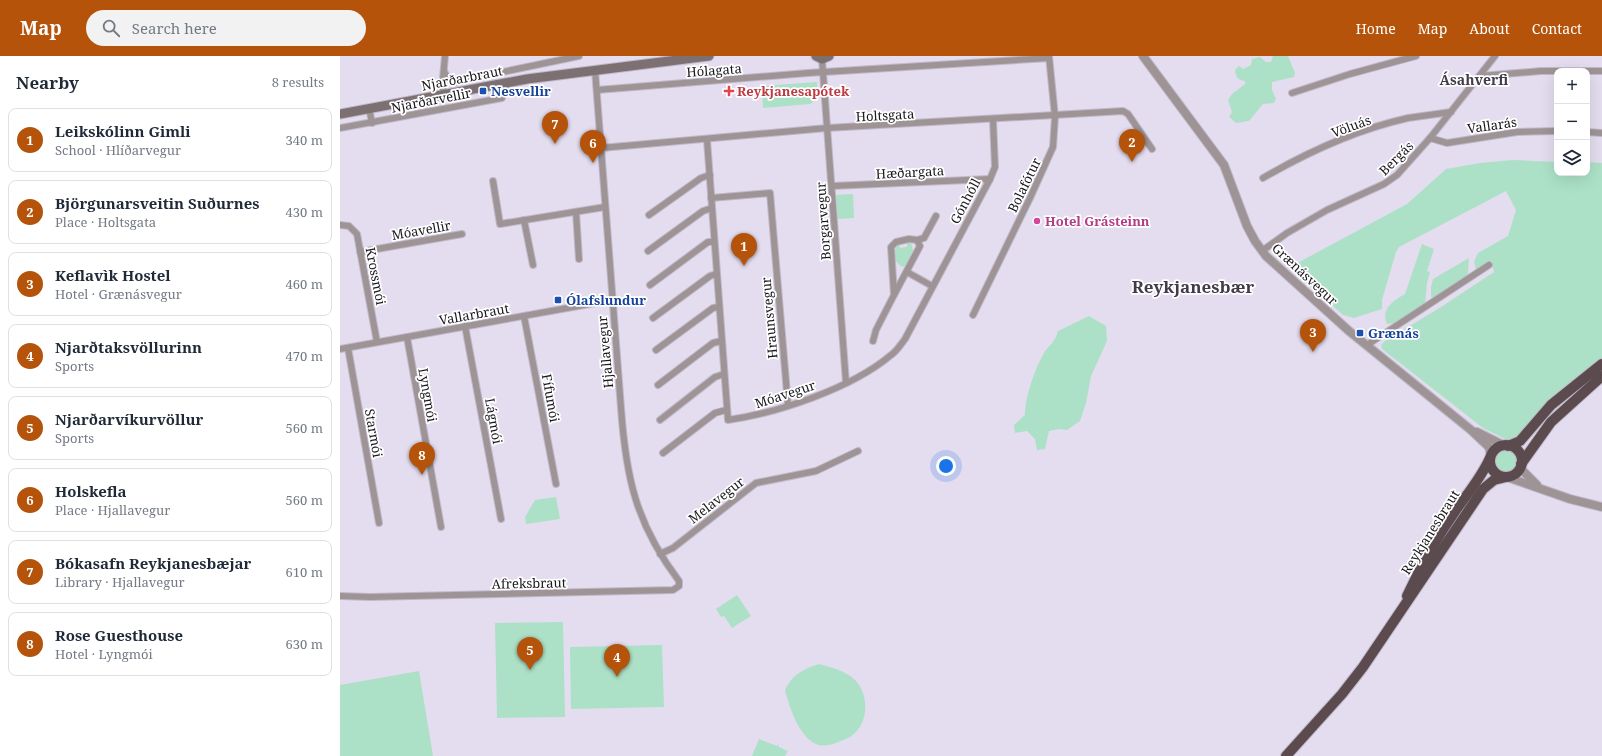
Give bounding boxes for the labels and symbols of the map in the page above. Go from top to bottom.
street label: Hólagata [686,59,742,81]
street label: Njarðarbraut [420,61,504,95]
district label: Ásahverfi [1440,70,1508,89]
place label: Nesvellir [491,82,551,100]
place label: Reykjanesapótek [737,82,850,100]
street label: Njarðarvellir [390,83,472,117]
marker: Nesvellir [478,86,488,96]
marker: Reykjanesapótek [724,86,734,96]
street label: Holtsgata [855,104,915,126]
street label: Völuás [1329,110,1373,141]
pin: 7 [542,111,568,144]
street label: Vallarás [1466,113,1518,137]
pin: 2 [1119,129,1145,162]
pin: 6 [580,130,606,163]
street label: Bergás [1375,137,1417,179]
street label: Bolafótur [1003,155,1045,215]
street label: Hæðargata [875,161,945,183]
street label: Gónhóll [946,175,984,227]
street label: Borgarvegur [811,181,835,261]
place label: Hotel Grásteinn [1045,212,1150,230]
street label: Móavellir [390,216,452,244]
marker: Hotel Grásteinn [1032,216,1042,226]
pin: 1 [731,233,757,266]
street label: Grænásvegur [1268,239,1342,309]
street label: Krossmói [362,246,390,306]
district label: Reykjanesbær [1132,275,1254,298]
street label: Hraunsvegur [756,276,782,360]
place label: Ólafslundur [566,291,646,309]
marker: Ólafslundur [553,295,563,305]
street label: Vallarbraut [438,299,511,329]
street label: Hjallavegur [593,315,617,389]
pin: 3 [1300,319,1326,352]
place label: Grænás [1368,324,1419,342]
marker: Grænás [1355,328,1365,338]
street label: Lyngmói [414,367,442,423]
street label: Fífumói [538,372,564,424]
street label: Móavegur [752,376,818,412]
street label: Lágmói [481,397,507,445]
street label: Starmói [361,407,387,459]
pin: 8 [409,442,435,475]
your location [936,456,956,476]
street label: Melavegur [684,472,748,528]
street label: Reykjanesbraut [1397,486,1464,578]
street label: Afreksbraut [492,573,567,593]
pin: 5 [517,637,543,670]
pin: 4 [604,644,630,677]

